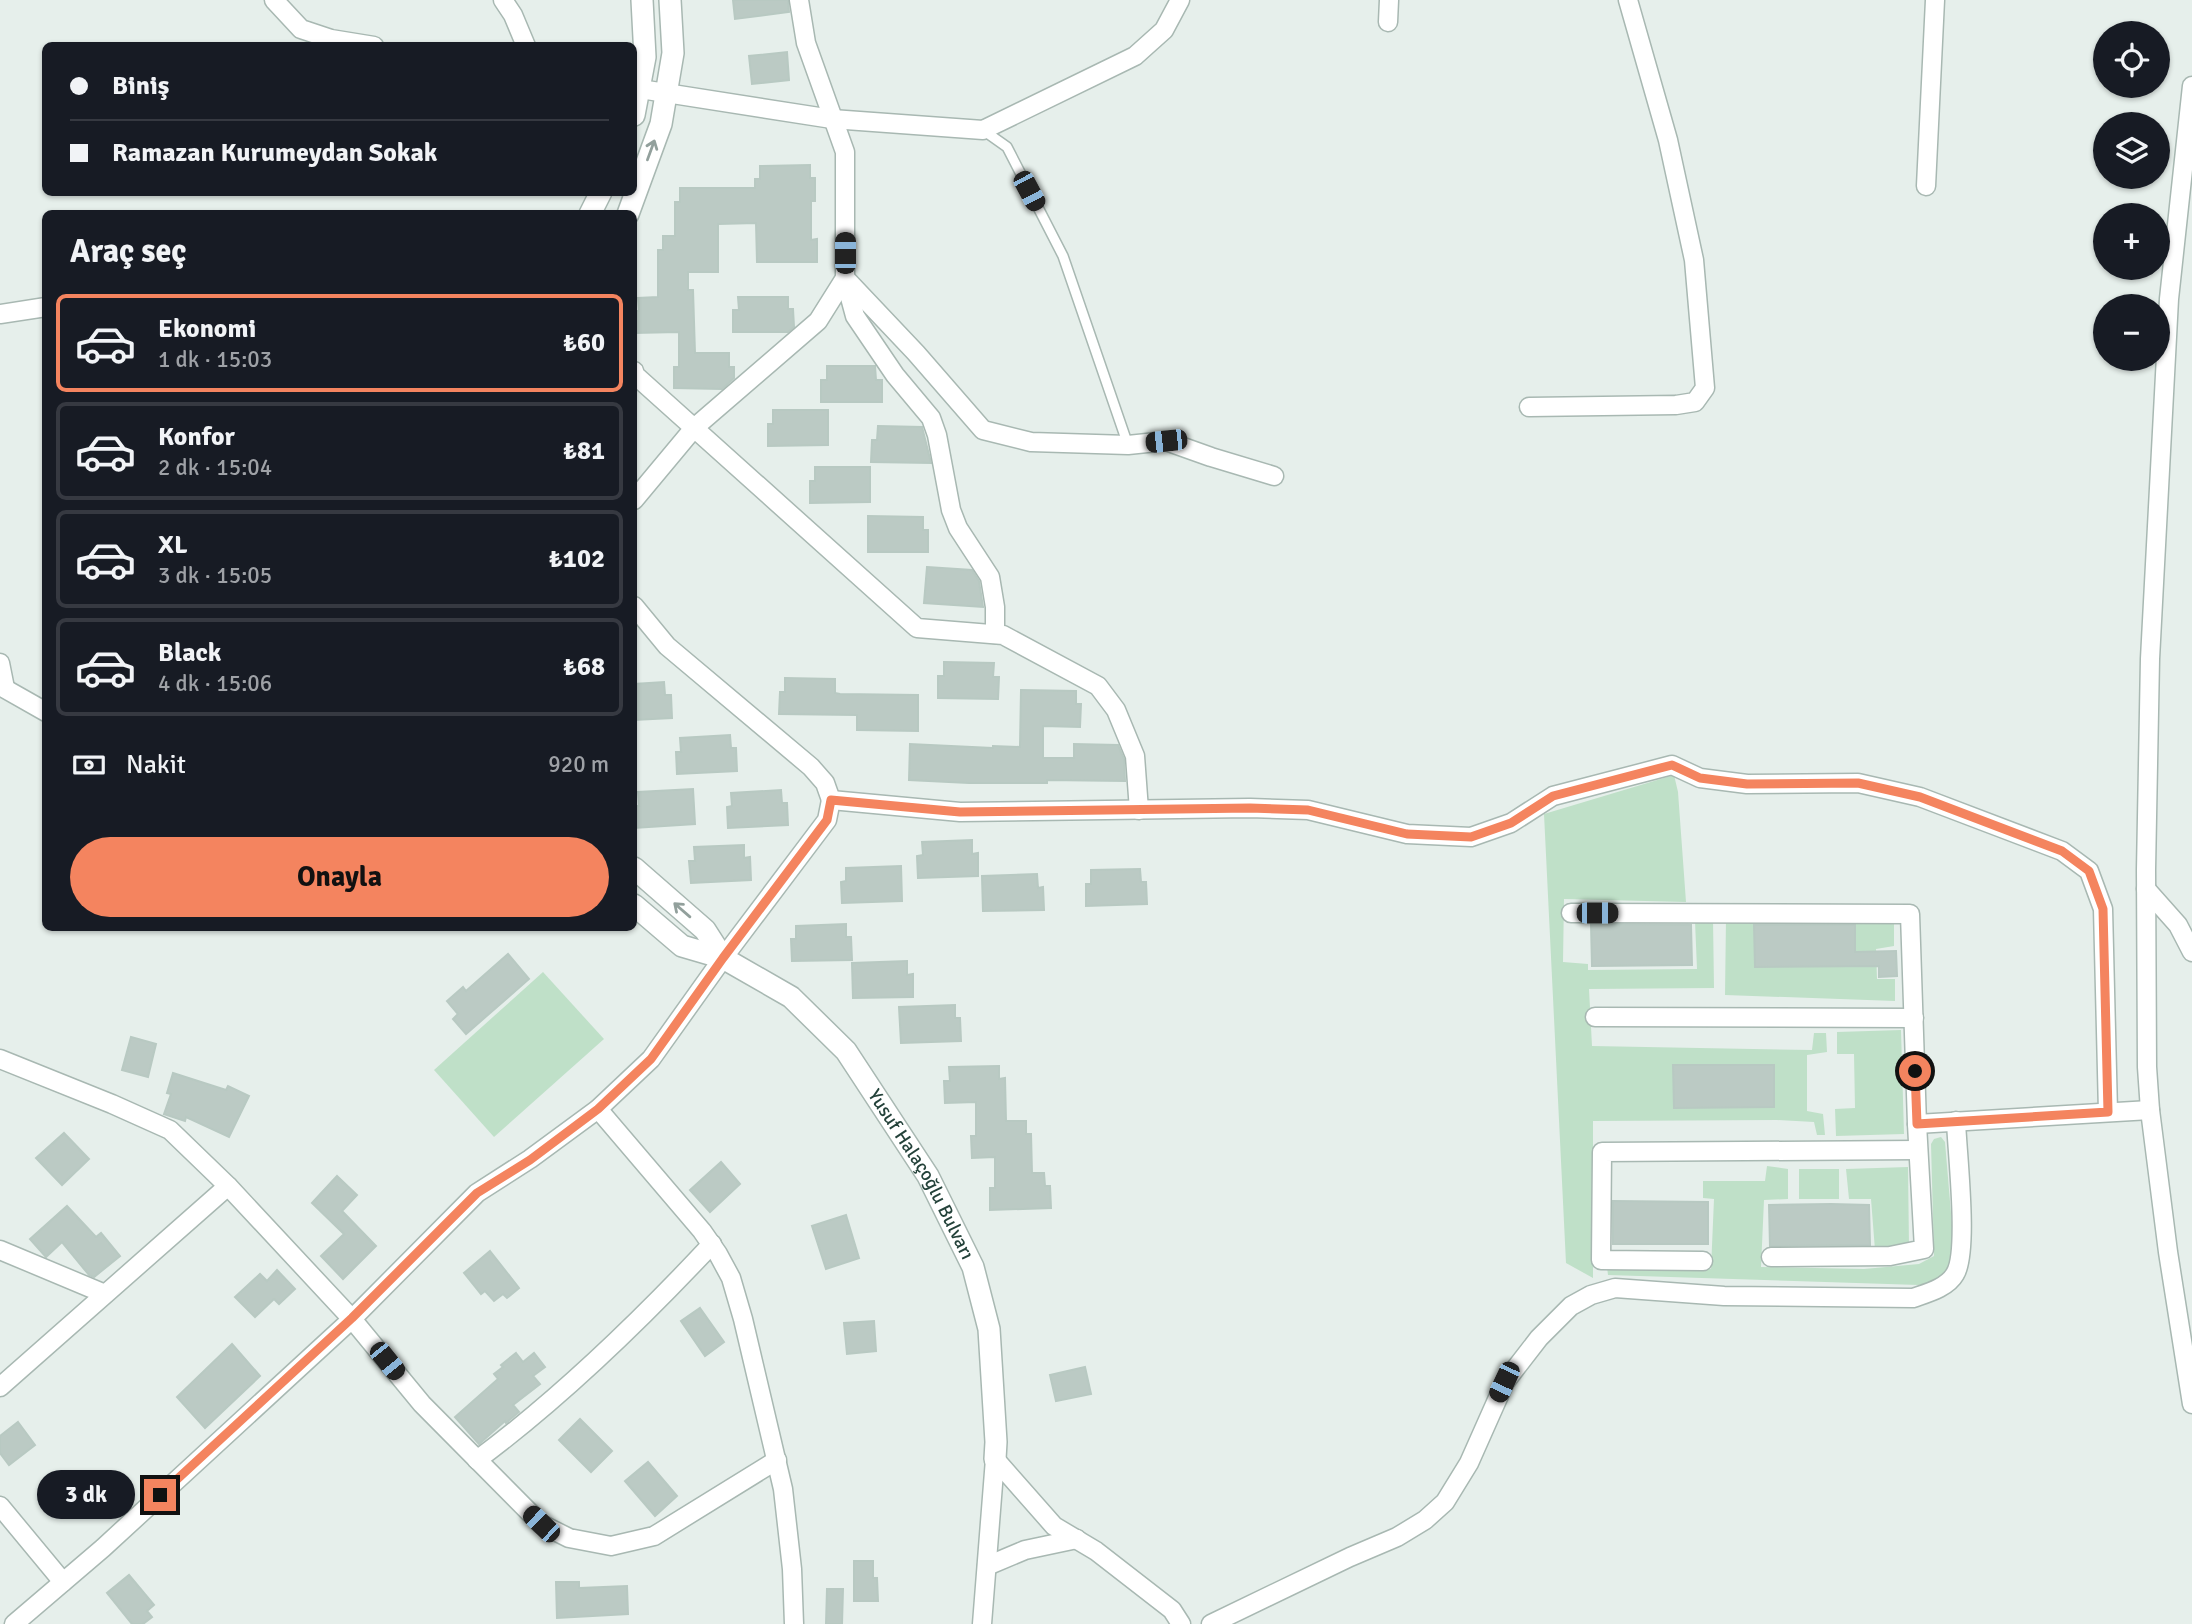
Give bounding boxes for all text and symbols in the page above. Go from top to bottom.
map controls [2093,21,2170,371]
button: locate [2093,21,2170,98]
text: Biniş [112,70,169,102]
button: layers [2093,112,2170,189]
text: Ramazan Kurumeydan Sokak [112,137,437,169]
one-way arrow [646,139,659,161]
car [1010,168,1049,214]
button: + [2093,203,2170,280]
text: Araç seç [70,232,187,271]
car [835,232,856,274]
button: − [2093,294,2170,371]
icon: car [74,312,137,375]
text: Ekonomi [158,313,256,345]
text: ₺60 [563,327,605,359]
text: 1 dk · 15:03 [158,345,272,374]
icon: car [74,420,137,483]
text: Konfor [158,421,235,453]
car [1145,428,1188,454]
text: ₺81 [563,435,605,467]
text: 2 dk · 15:04 [158,453,272,482]
icon: car [74,528,137,591]
text: XL [158,529,188,561]
text: ₺102 [549,543,605,575]
text: 3 dk · 15:05 [158,561,272,590]
icon: car [74,636,137,699]
text: Black [158,637,221,669]
text: ₺68 [563,651,605,683]
text: 4 dk · 15:06 [158,669,272,698]
icon: cash [70,746,108,784]
text: Nakit [126,749,186,781]
text: 920 m [548,750,609,779]
button: Onayla [70,837,609,917]
one-way arrow [673,902,691,918]
car [1577,903,1619,924]
route start [1899,1055,1931,1087]
street label: Yusuf Halaçoğlu Bulvarı [862,1085,979,1263]
car [366,1338,409,1384]
car [1486,1359,1523,1405]
callout: 3 dk [38,1470,136,1520]
route end [144,1479,176,1511]
text: 3 dk [65,1480,107,1509]
car [519,1502,564,1546]

